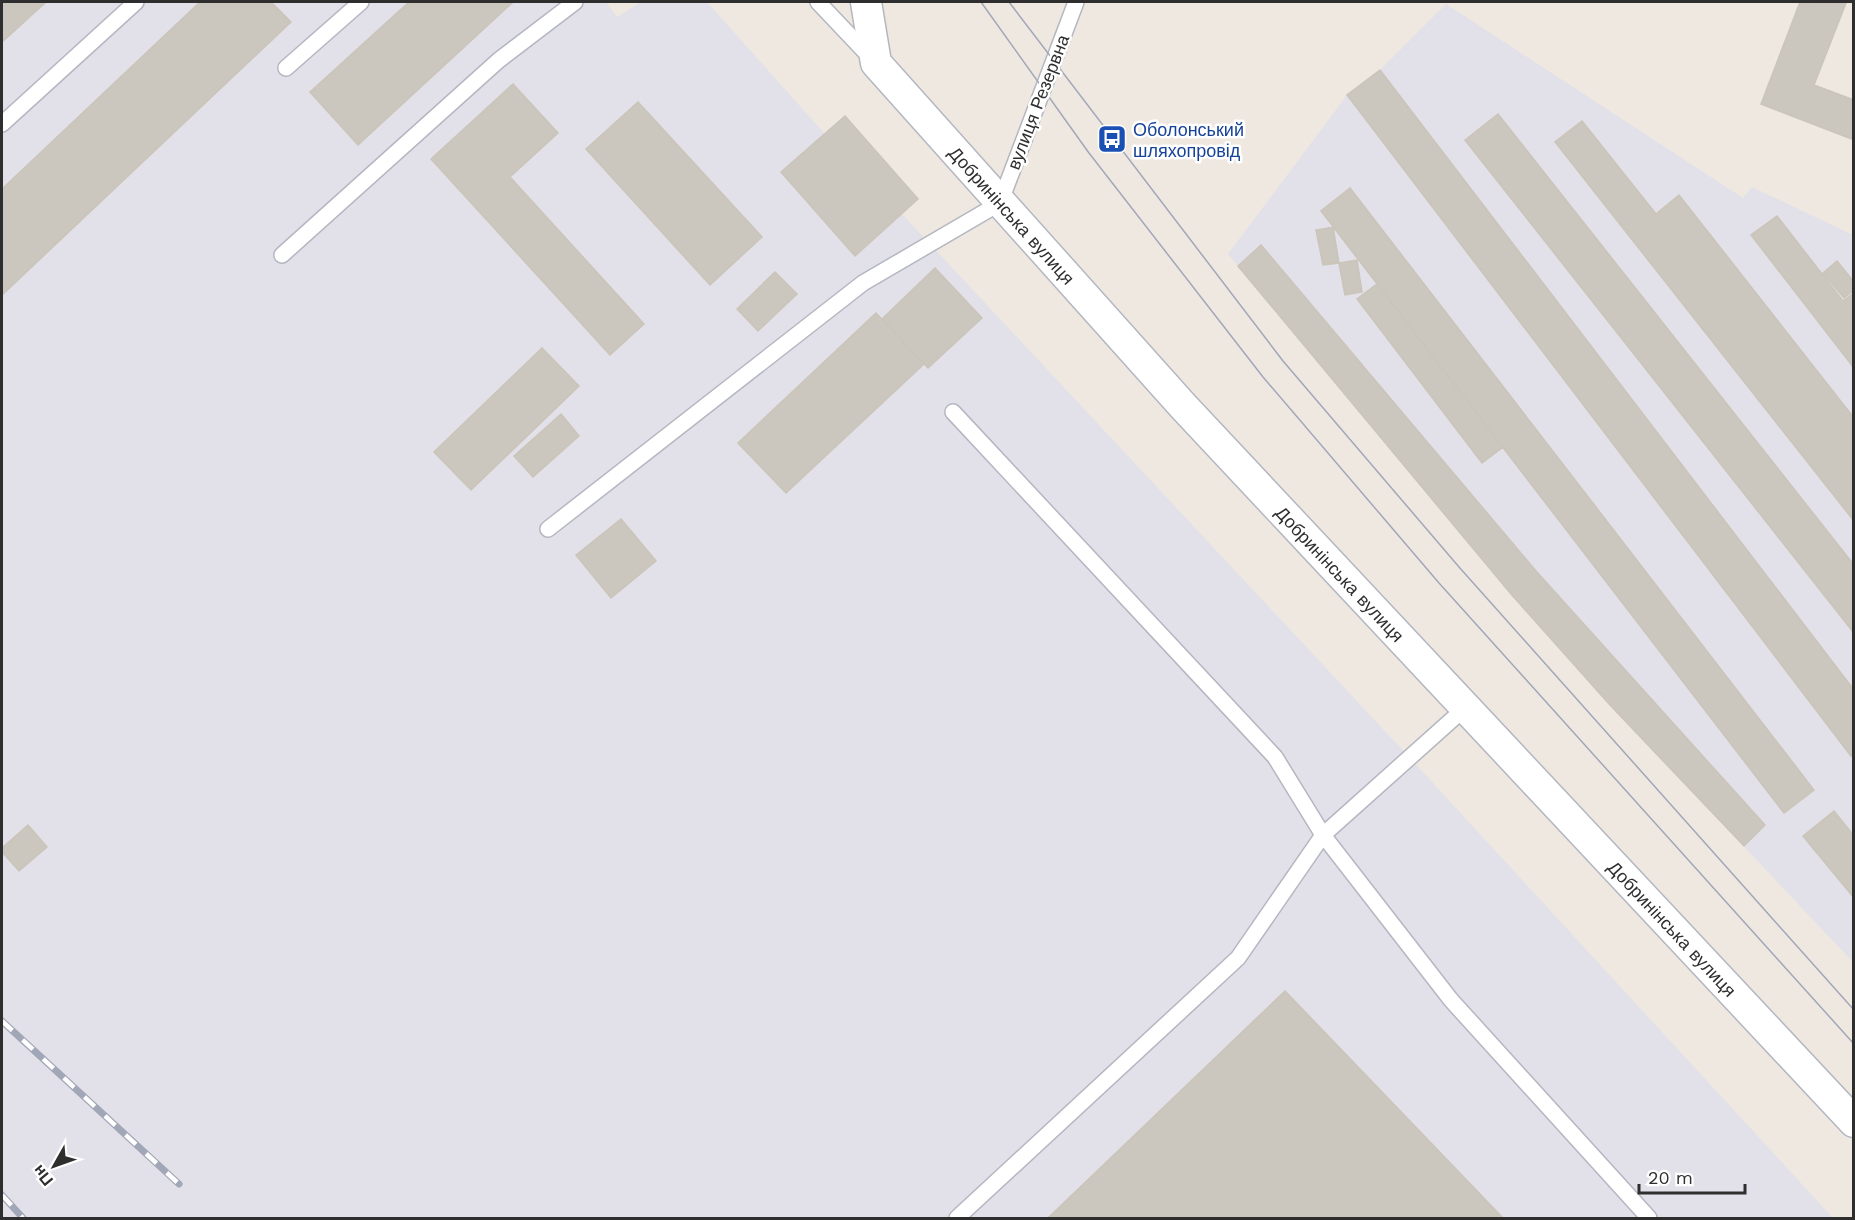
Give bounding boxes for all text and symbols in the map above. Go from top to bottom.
street label: вулиця Резервна [1003,31,1074,172]
place label: Оболонський шляхопровід [1133,119,1244,161]
bus stop icon: Оболонський шляхопровід [1096,123,1128,155]
street label: Добринінська вулиця [945,142,1079,288]
street label: Добринінська вулиця [1272,502,1409,646]
street label: Добринінська вулиця [1604,856,1741,1000]
north arrow [24,1136,84,1196]
scale bar [1639,1157,1746,1195]
text: Пн [29,1161,57,1190]
text: 20 m [1648,1167,1693,1188]

